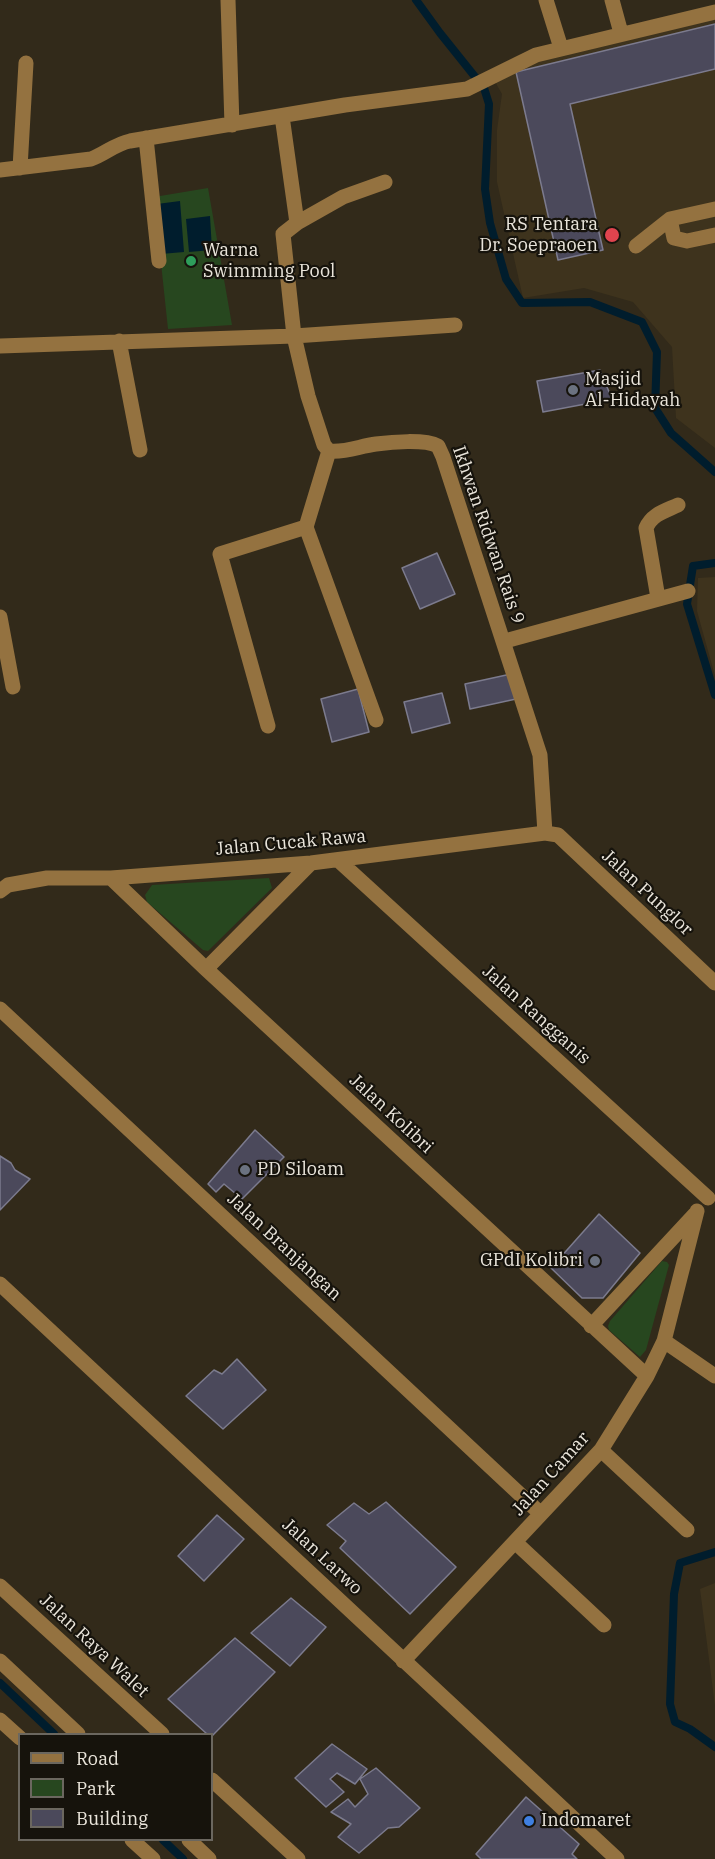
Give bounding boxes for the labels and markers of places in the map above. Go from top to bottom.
place label: RS Tentara Dr. Soepraoen [479,214,598,256]
marker: RS Tentara Dr. Soepraoen [603,226,621,244]
place label: Warna Swimming Pool [203,240,335,282]
marker: Warna Swimming Pool [184,254,198,268]
place label: Masjid Al-Hidayah [585,369,681,412]
marker: Masjid Al-Hidayah [566,383,580,397]
place label: PD Siloam [257,1159,344,1181]
marker: PD Siloam [238,1163,252,1177]
place label: GPdI Kolibri [480,1250,583,1272]
marker: GPdI Kolibri [588,1254,602,1268]
place label: Indomaret [541,1810,631,1832]
marker: Indomaret [522,1814,536,1828]

